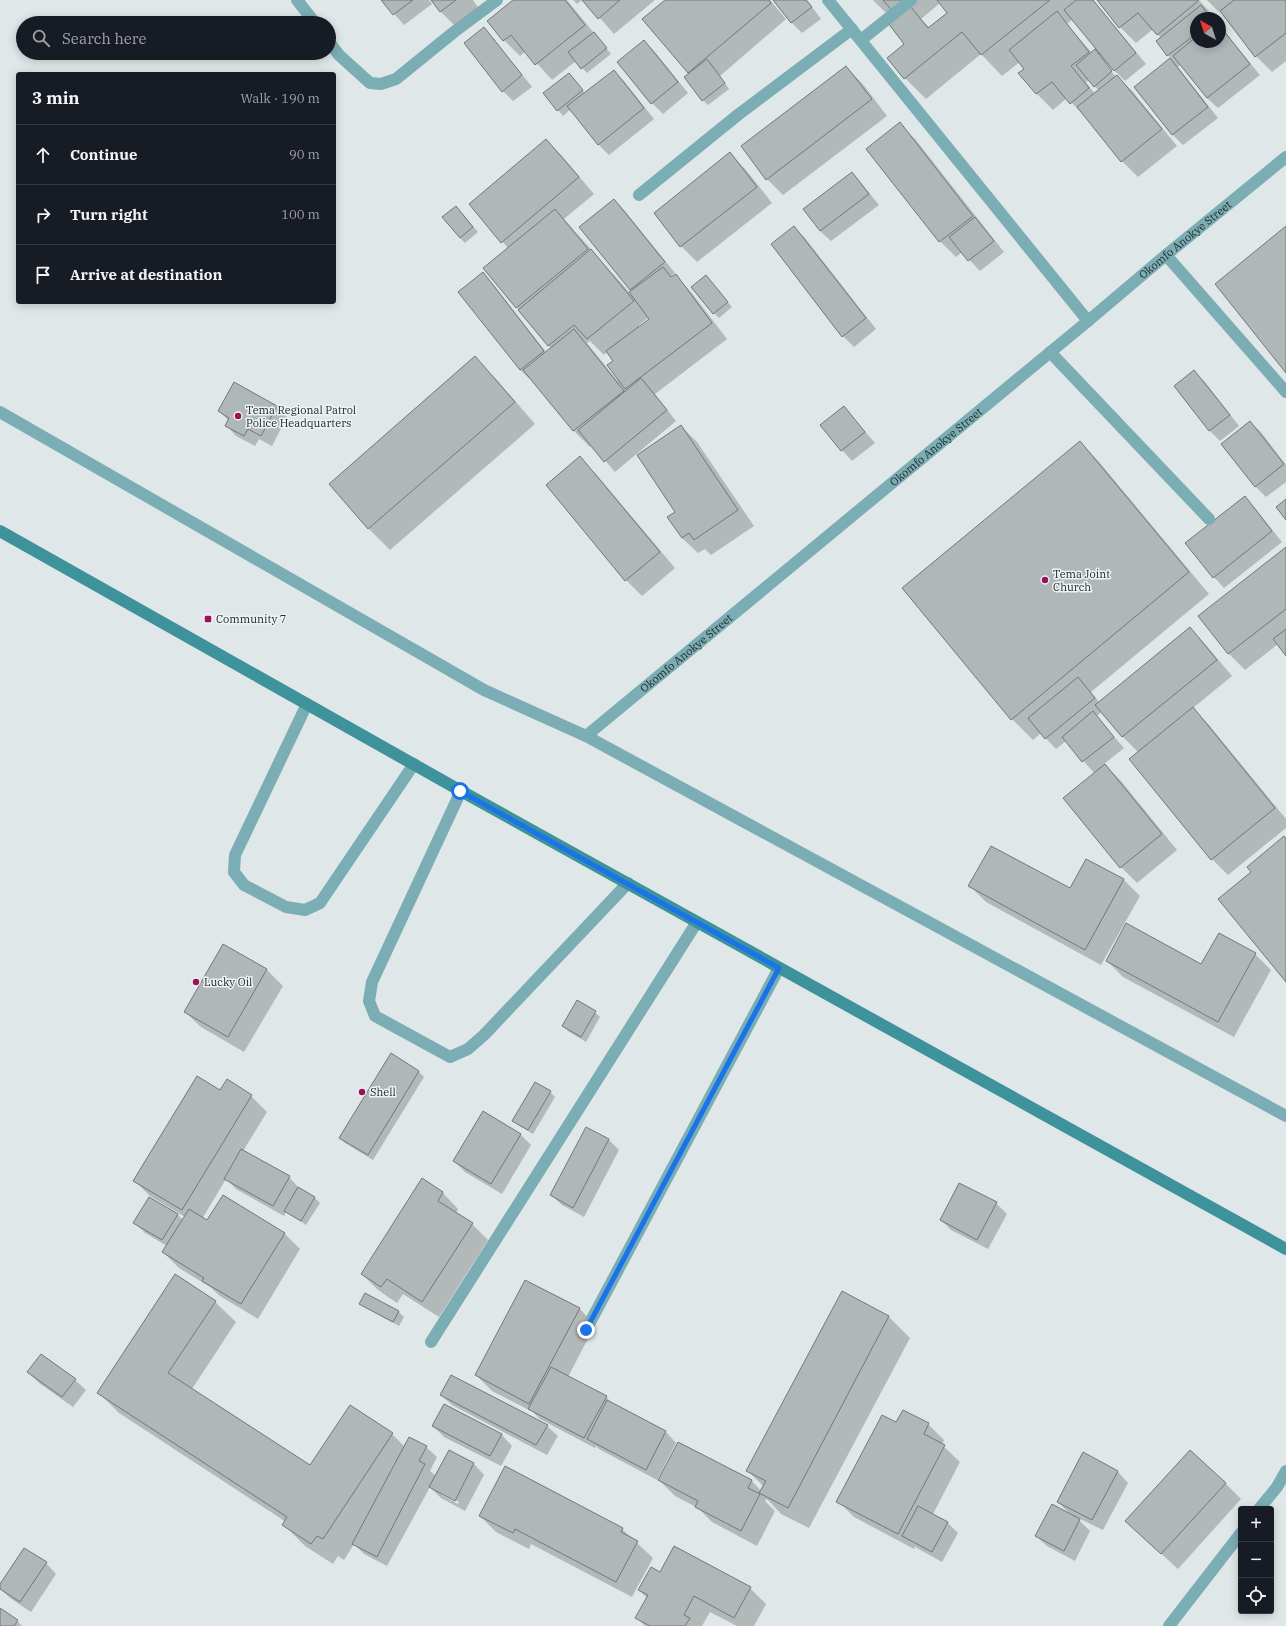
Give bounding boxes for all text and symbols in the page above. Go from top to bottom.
north arrow [1190,12,1226,48]
search box [16,16,336,60]
icon: search [30,27,52,49]
text: Search here [62,29,147,48]
text: 3 min [32,87,80,109]
text: Walk · 190 m [241,90,320,107]
icon: ahead [32,144,54,166]
text: Continue [70,145,137,164]
text: 90 m [289,146,320,163]
street label: Okomfo Anokye Street [1136,197,1234,282]
icon: right [32,204,54,226]
text: Turn right [70,205,148,224]
text: 100 m [281,206,320,223]
icon: arrive [32,264,54,286]
text: Arrive at destination [70,265,222,284]
place label: Tema Regional Patrol Police Headquarters [246,403,356,430]
street label: Okomfo Anokye Street [887,404,985,489]
marker: Tema Regional Patrol Police Headquarters [233,411,243,421]
place label: Tema Joint Church [1053,567,1110,594]
marker: Tema Joint Church [1040,575,1050,585]
street label: Okomfo Anokye Street [637,611,735,695]
place label: Community 7 [216,612,286,626]
marker: Community 7 [203,614,213,624]
route start [451,782,469,800]
place label: Lucky Oil [204,975,252,989]
marker: Lucky Oil [191,977,201,987]
place label: Shell [370,1085,396,1099]
marker: Shell [357,1087,367,1097]
route end [577,1321,595,1339]
map controls [1238,1506,1274,1614]
button: + [1238,1506,1274,1542]
button: − [1238,1542,1274,1578]
button: locate [1238,1578,1274,1614]

